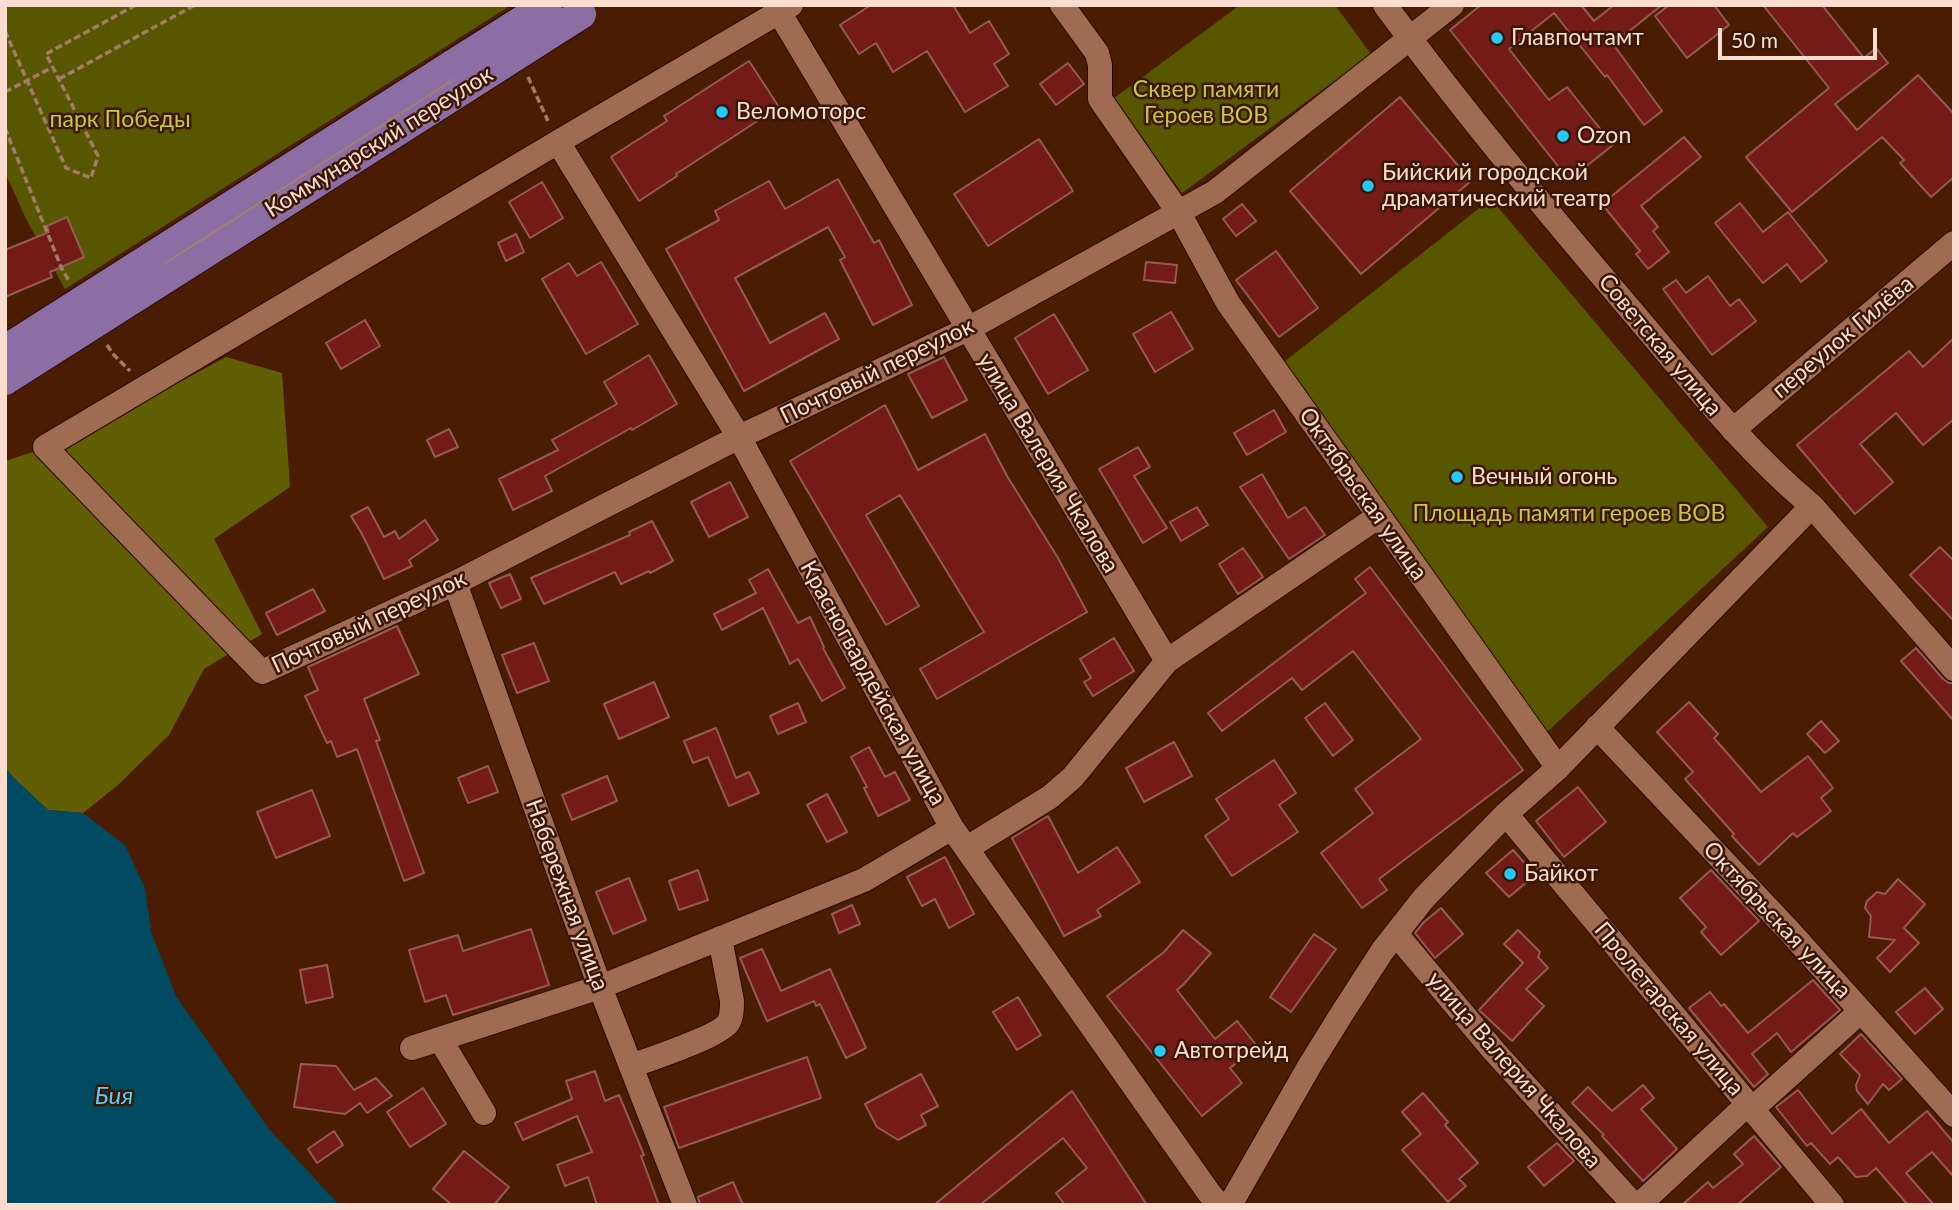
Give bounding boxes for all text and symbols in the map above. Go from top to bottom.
scale bar [1721,14,1880,58]
place label: Главпочтамт [1511,24,1644,52]
text: 50 m [1731,27,1778,52]
marker: Главпочтамт [1489,30,1505,46]
street label: Коммунарский переулок [260,61,498,223]
park label: Сквер памяти Героев ВОВ [1133,76,1279,130]
place label: Веломоторс [736,98,866,126]
marker: Веломоторс [714,104,730,120]
park label: парк Победы [50,106,190,134]
place label: Ozon [1577,122,1631,150]
marker: Ozon [1555,128,1571,144]
place label: Бийский городской драматический театр [1382,159,1611,213]
marker: Бийский городской драматический театр [1360,178,1376,194]
street label: Советская улица [1593,268,1727,422]
street label: переулок Гилёва [1767,270,1919,404]
street label: Почтовый переулок [776,312,978,430]
street label: улица Валерия Чкалова [971,348,1125,578]
street label: Октябрьская улица [1293,402,1433,586]
place label: Вечный огонь [1471,463,1617,491]
marker: Вечный огонь [1449,469,1465,485]
park label: Площадь памяти героев ВОВ [1413,500,1725,528]
street label: Красногвардейская улица [794,556,952,810]
street label: Почтовый переулок [267,565,471,679]
street label: Набережная улица [520,795,614,995]
street label: Октябрьская улица [1697,836,1857,1004]
place label: Байкот [1524,860,1598,888]
marker: Байкот [1502,866,1518,882]
street label: Пролетарская улица [1588,917,1750,1101]
street label: улица Валерия Чкалова [1421,966,1607,1174]
place label: Автотрейд [1174,1037,1289,1065]
marker: Автотрейд [1152,1043,1168,1059]
water label: Бия [95,1082,133,1110]

